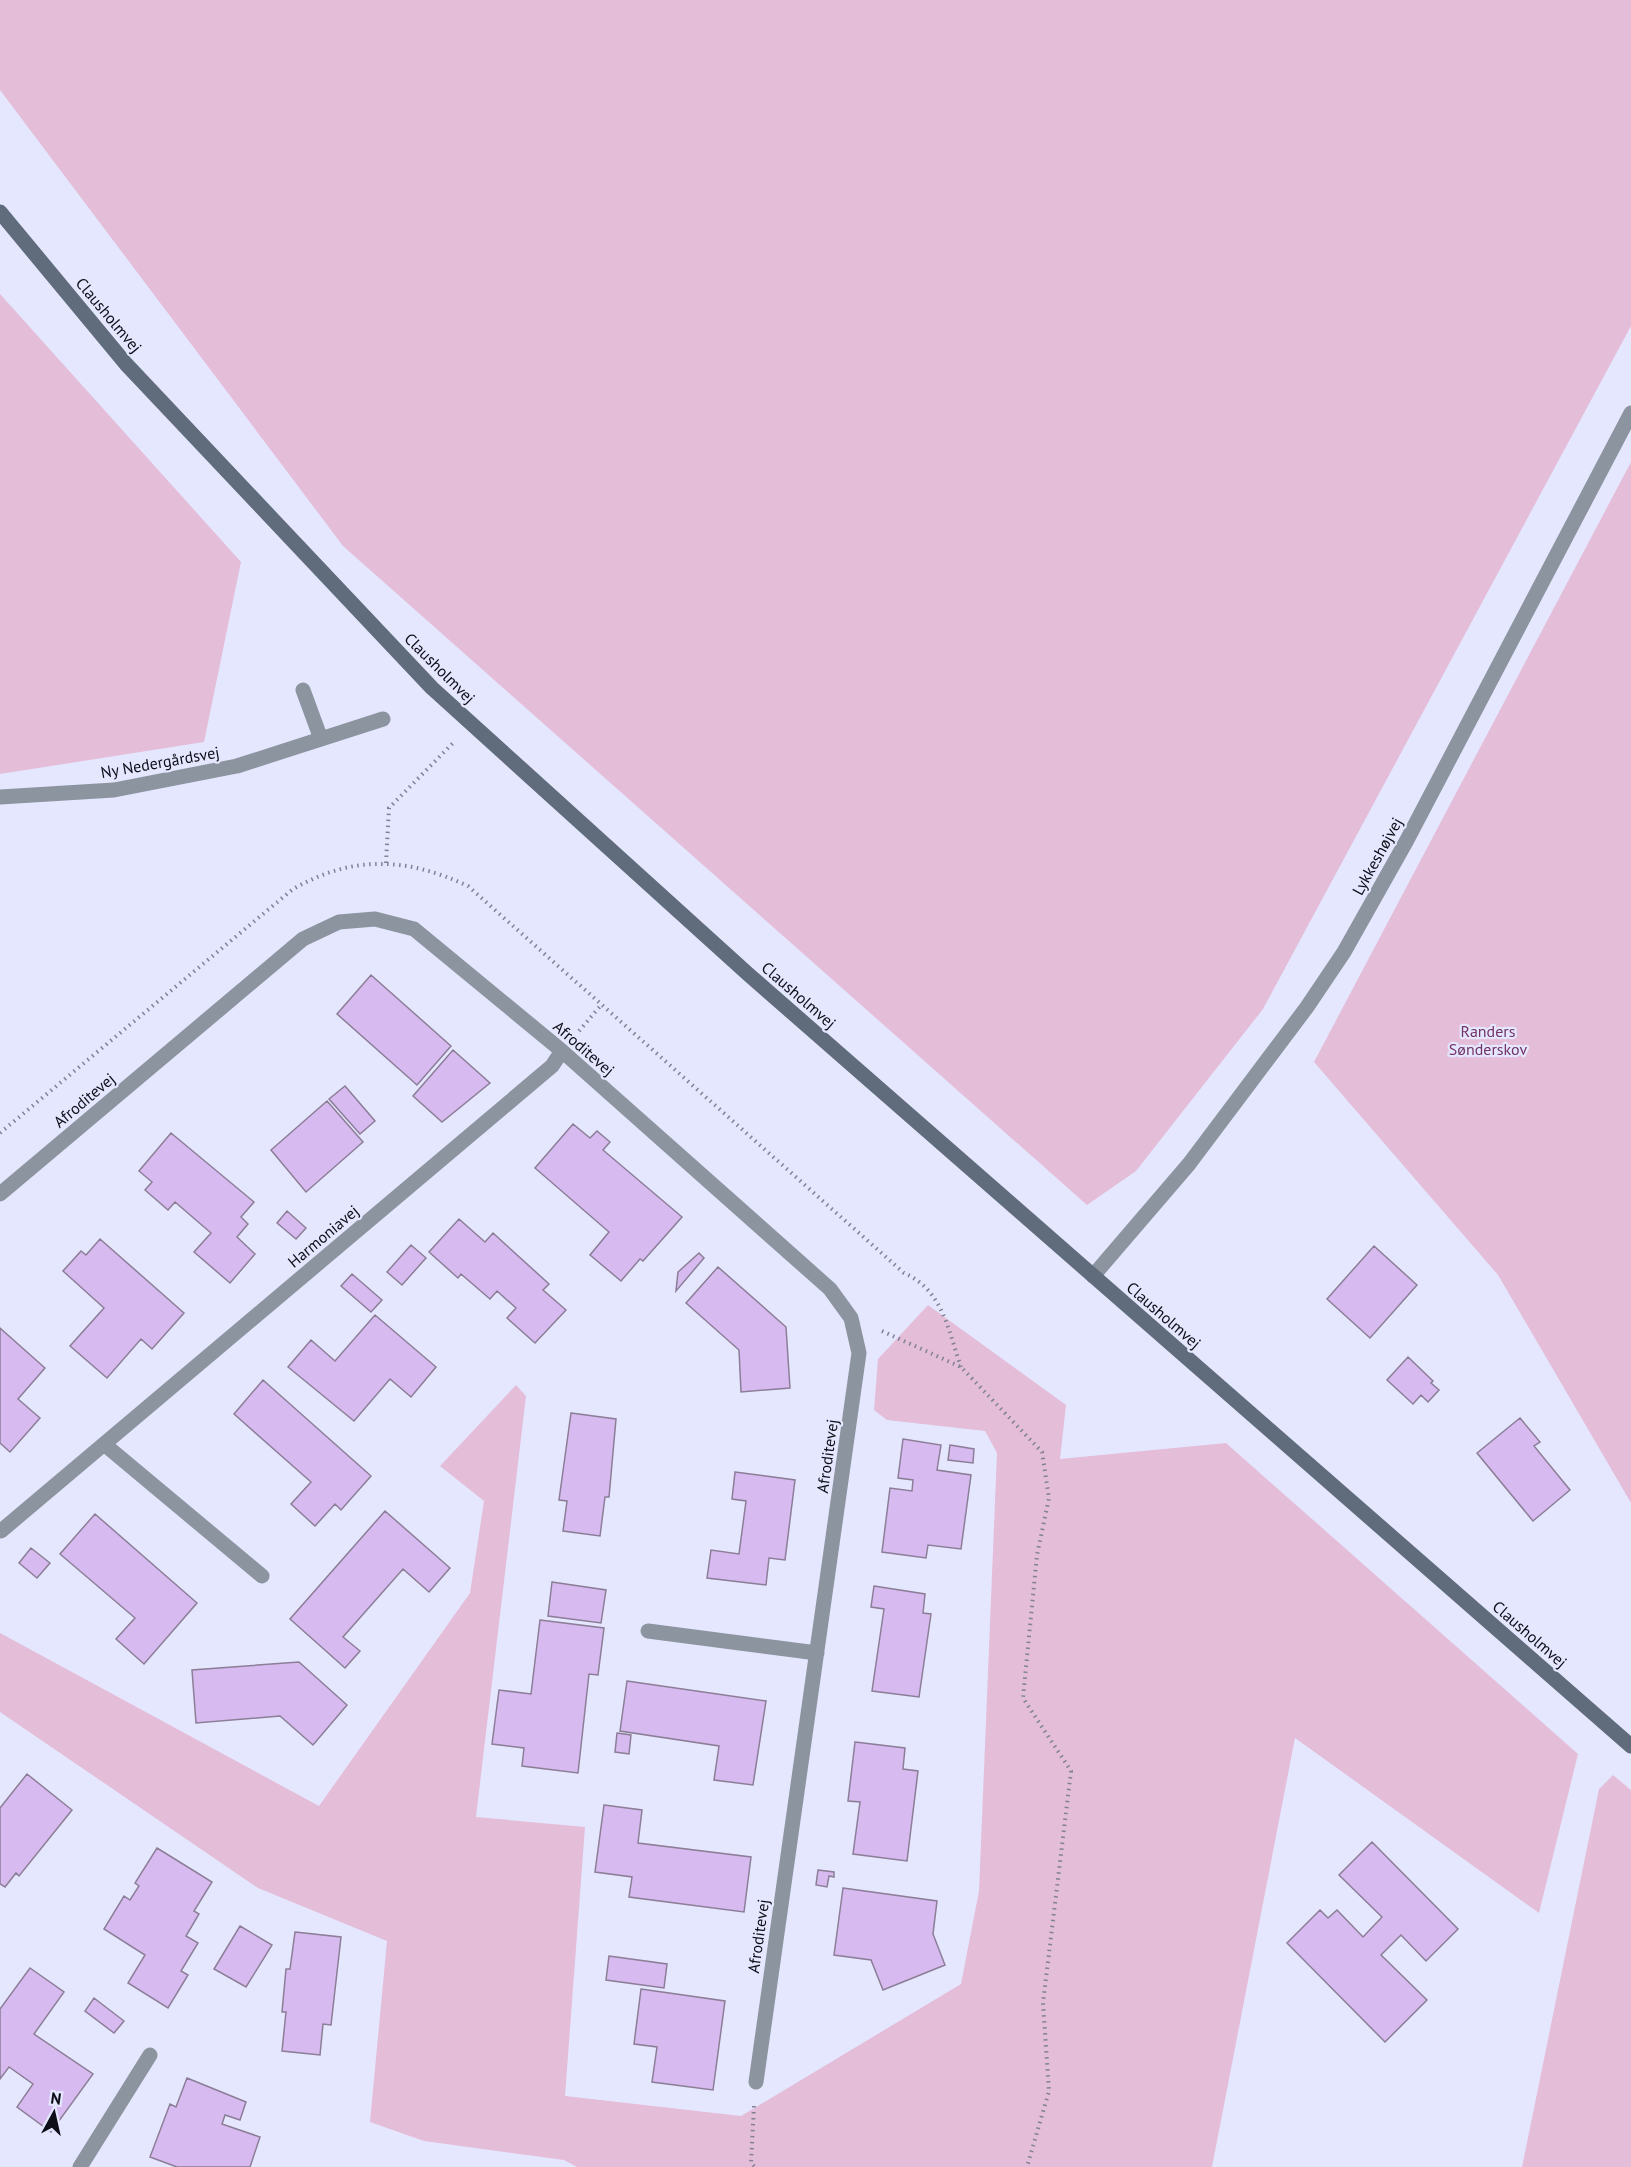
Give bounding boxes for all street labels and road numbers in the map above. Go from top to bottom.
street label: Clausholmvej [72,273,146,357]
street label: Clausholmvej [400,628,480,708]
street label: Ny Nedergårdsvej [99,742,221,782]
street label: Lykkeshøjvej [1347,814,1407,898]
street label: Clausholmvej [758,957,840,1033]
street label: Afroditevej [549,1016,619,1080]
street label: Afroditevej [49,1068,119,1132]
street label: Harmoniavej [283,1201,363,1271]
street label: Clausholmvej [1123,1277,1205,1353]
street label: Afroditevej [812,1418,842,1494]
street label: Clausholmvej [1489,1596,1571,1672]
street label: Afroditevej [743,1898,773,1974]

